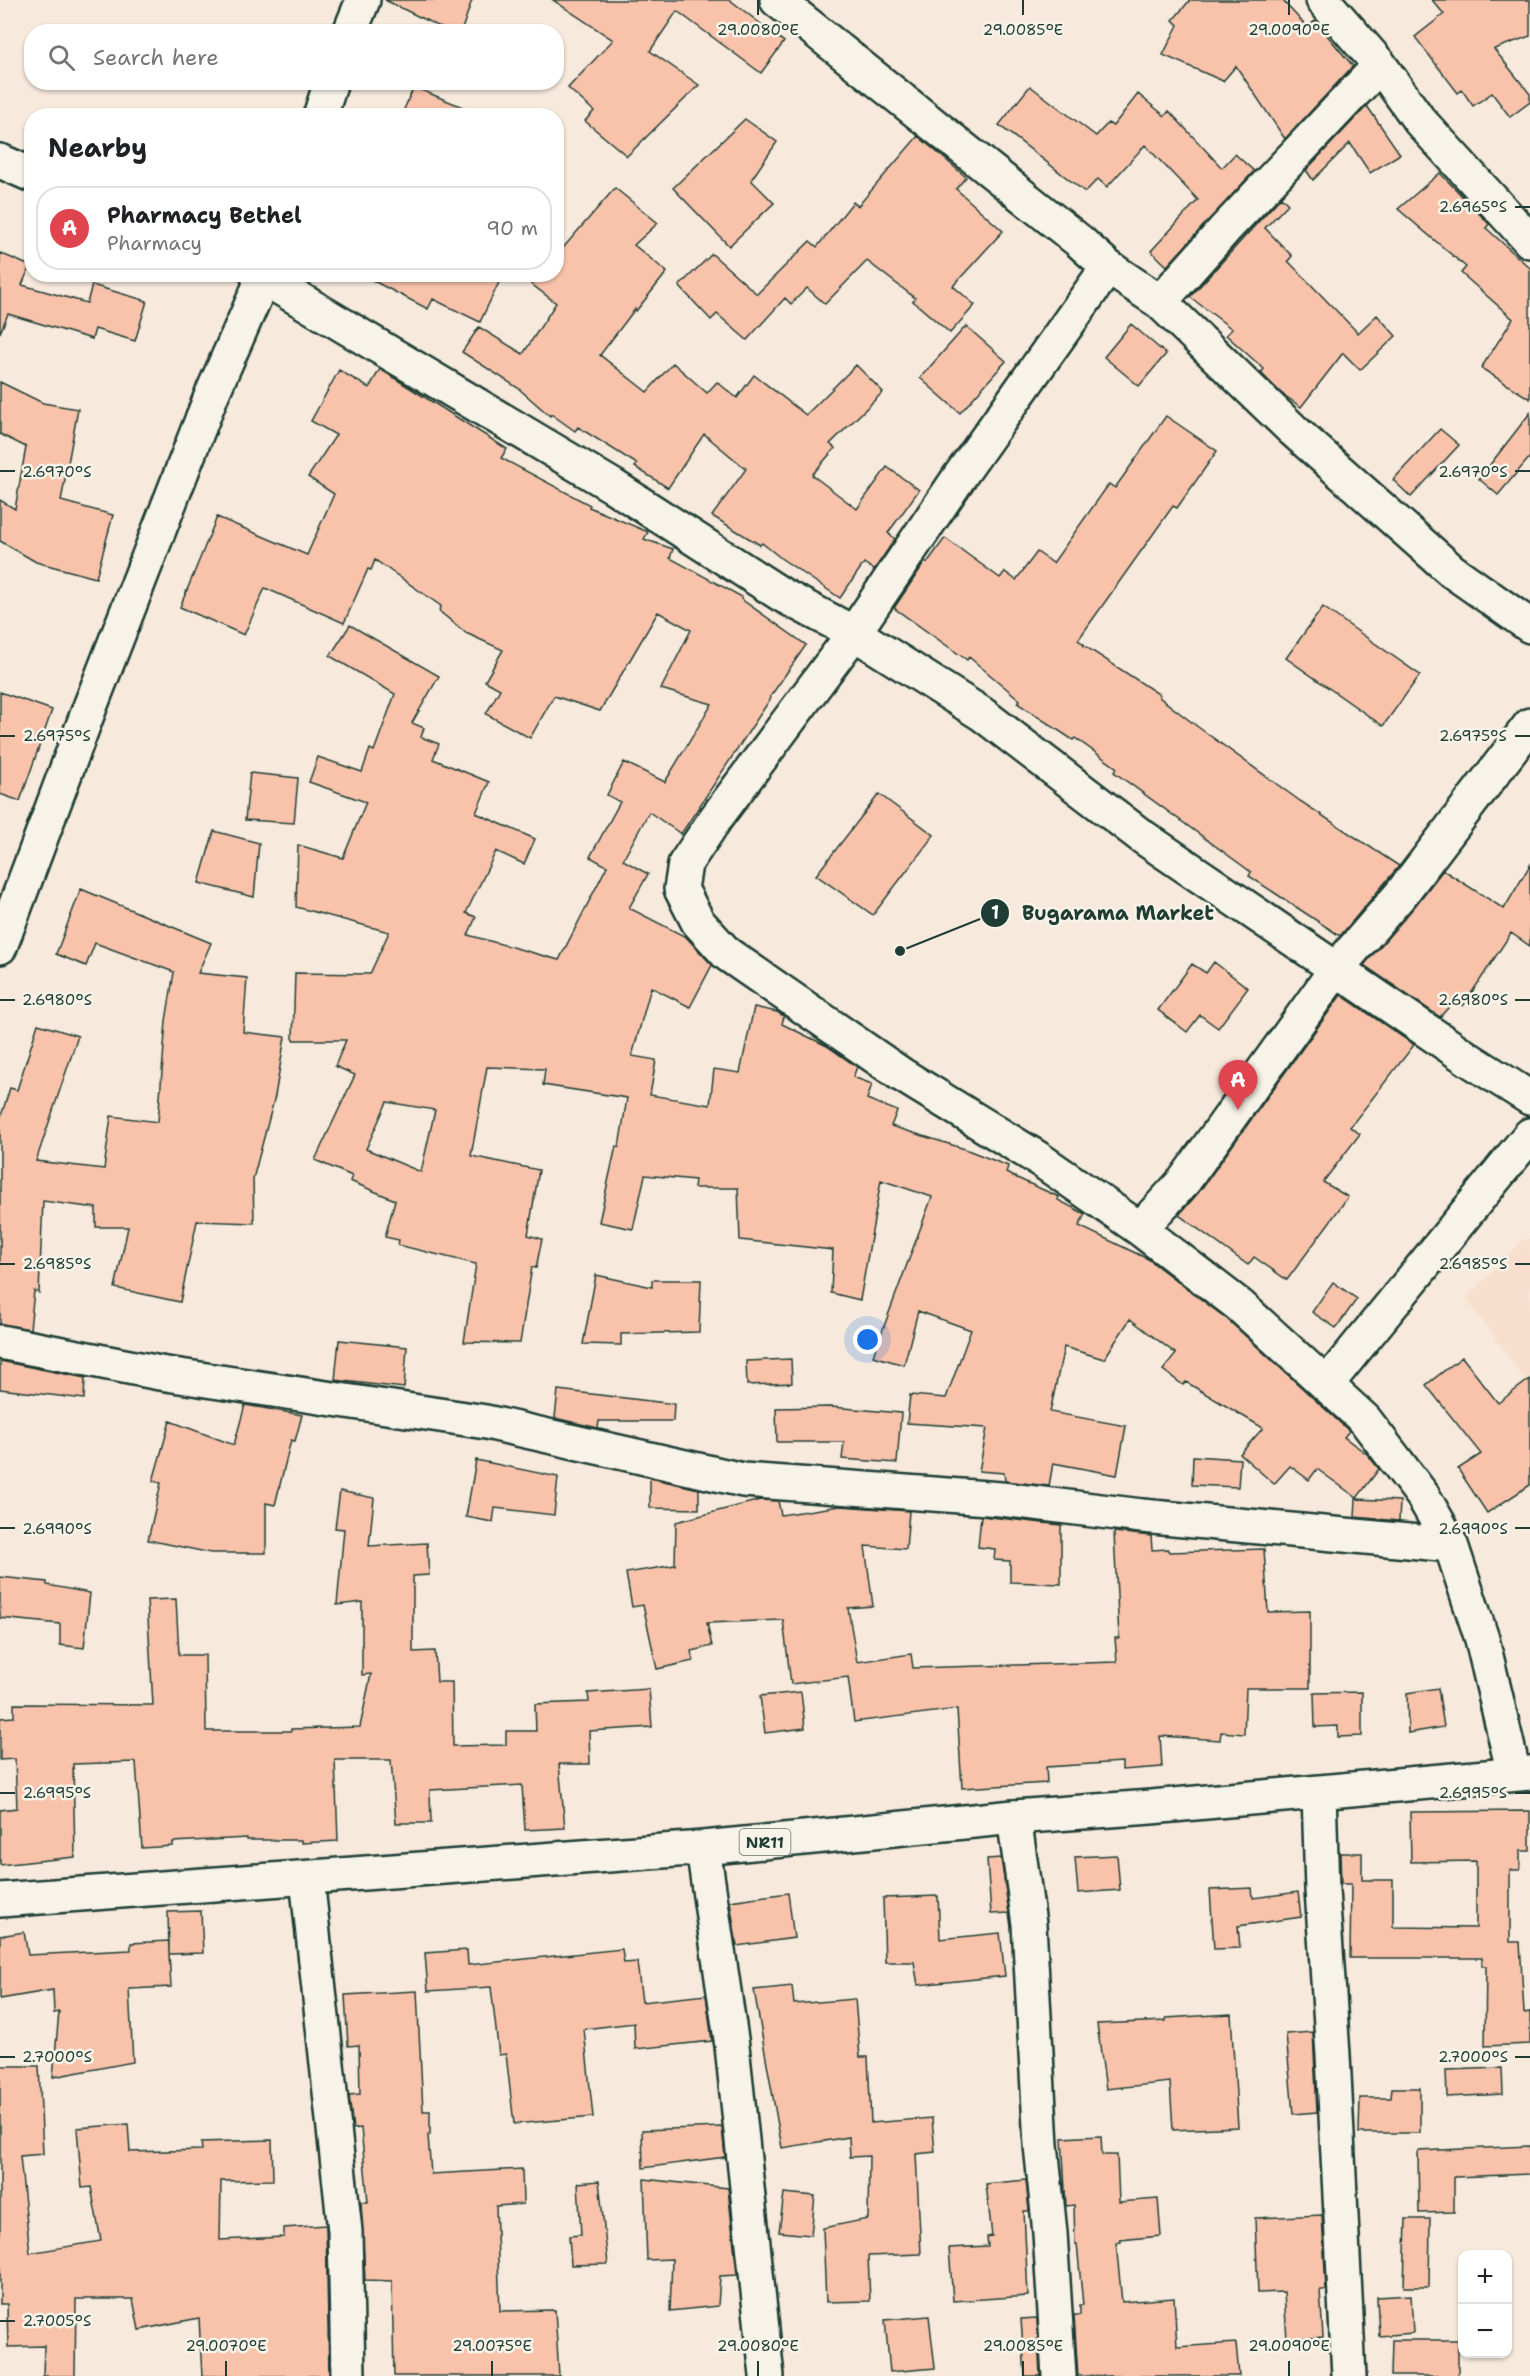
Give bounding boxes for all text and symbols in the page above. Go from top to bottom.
text: 29.0080°E [717,20,799,40]
text: 29.0085°E [983,20,1063,40]
text: 29.0090°E [1248,20,1330,40]
search box [24,24,564,90]
icon: search [45,41,78,74]
text: Search here [93,43,219,72]
text: Nearby [48,130,147,165]
text: 2.6965°S [1439,197,1507,217]
text: Pharmacy Bethel [107,201,302,230]
text: A [62,215,77,241]
text: 90 m [486,215,538,241]
text: Pharmacy [107,230,202,256]
text: 2.6970°S [22,462,92,482]
text: 2.6970°S [1438,462,1508,482]
text: 2.6975°S [23,726,91,746]
text: 2.6975°S [1439,726,1507,746]
callout: Bugarama Market [980,894,1226,932]
text: Bugarama Market [1022,900,1214,926]
text: 1 [991,901,999,925]
text: 2.6980°S [22,990,92,1010]
text: 2.6980°S [1438,990,1508,1010]
pin: A [1218,1060,1258,1110]
text: 2.6985°S [23,1254,91,1274]
text: 2.6985°S [1439,1254,1507,1274]
your location [853,1325,882,1354]
text: 2.6990°S [22,1519,92,1539]
text: 2.6990°S [1438,1519,1508,1539]
text: 2.6995°S [23,1783,91,1803]
text: 2.6995°S [1439,1783,1507,1803]
road number: NR11 [740,1829,790,1855]
text: 2.7000°S [22,2047,92,2067]
text: 2.7000°S [1438,2047,1508,2067]
map controls [1458,2250,1512,2358]
button: + [1458,2250,1512,2304]
button: − [1458,2304,1512,2358]
text: 2.7005°S [23,2311,91,2331]
text: 29.0070°E [185,2336,267,2356]
text: 29.0075°E [452,2336,532,2356]
text: 29.0080°E [717,2336,799,2356]
text: 29.0085°E [983,2336,1063,2356]
text: 29.0090°E [1248,2336,1330,2356]

